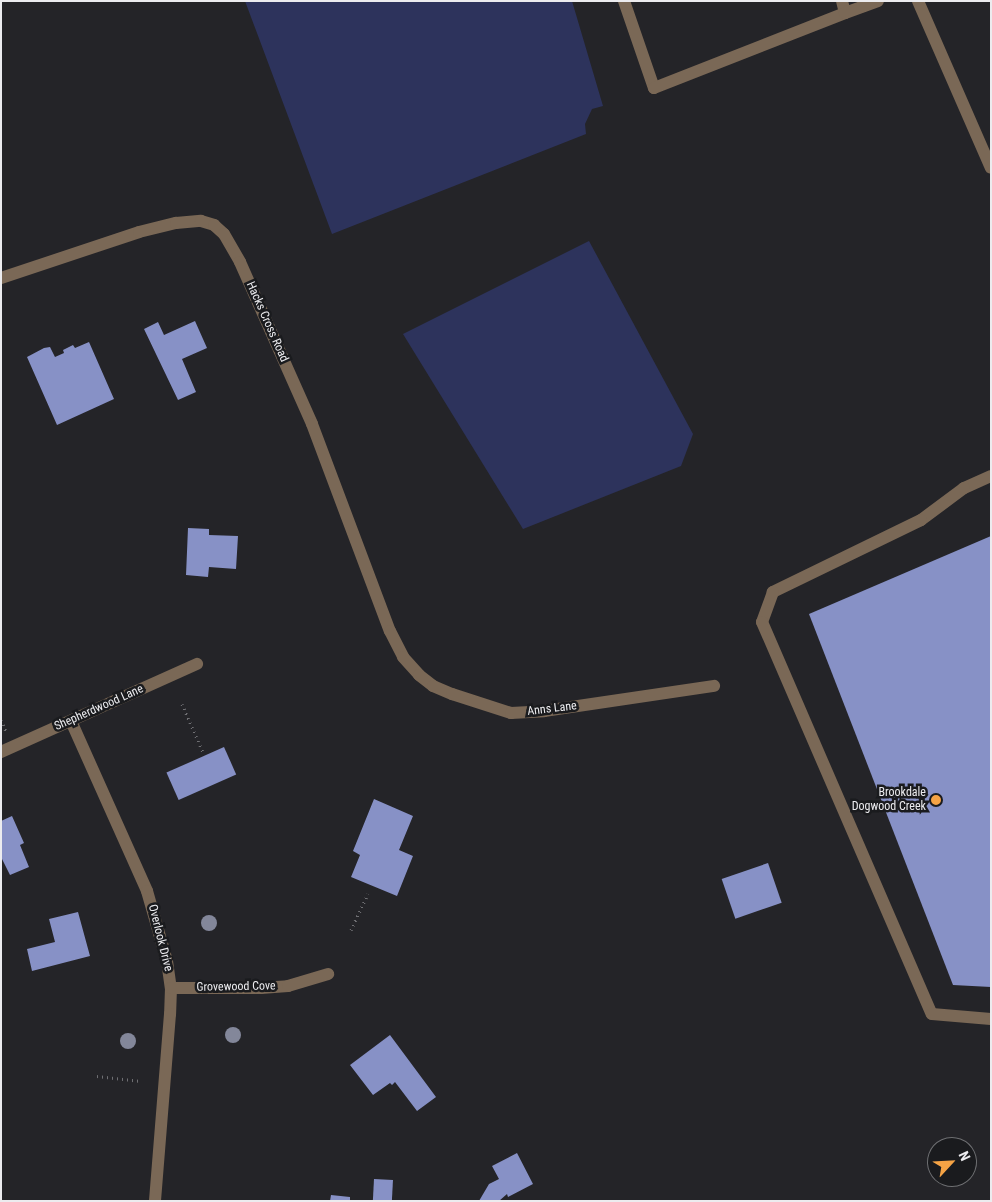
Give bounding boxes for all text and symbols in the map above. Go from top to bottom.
street label: Hacks Cross Road [243,280,291,364]
street label: Shepherdwood Lane [52,682,146,734]
street label: Anns Lane [526,699,578,719]
place label: Brookdale Dogwood Creek [852,786,926,814]
marker: Brookdale Dogwood Creek [930,794,942,806]
street label: Overlook Drive [145,903,175,973]
street label: Grovewood Cove [196,979,276,995]
north arrow [927,1137,977,1187]
text: N [956,1149,974,1163]

